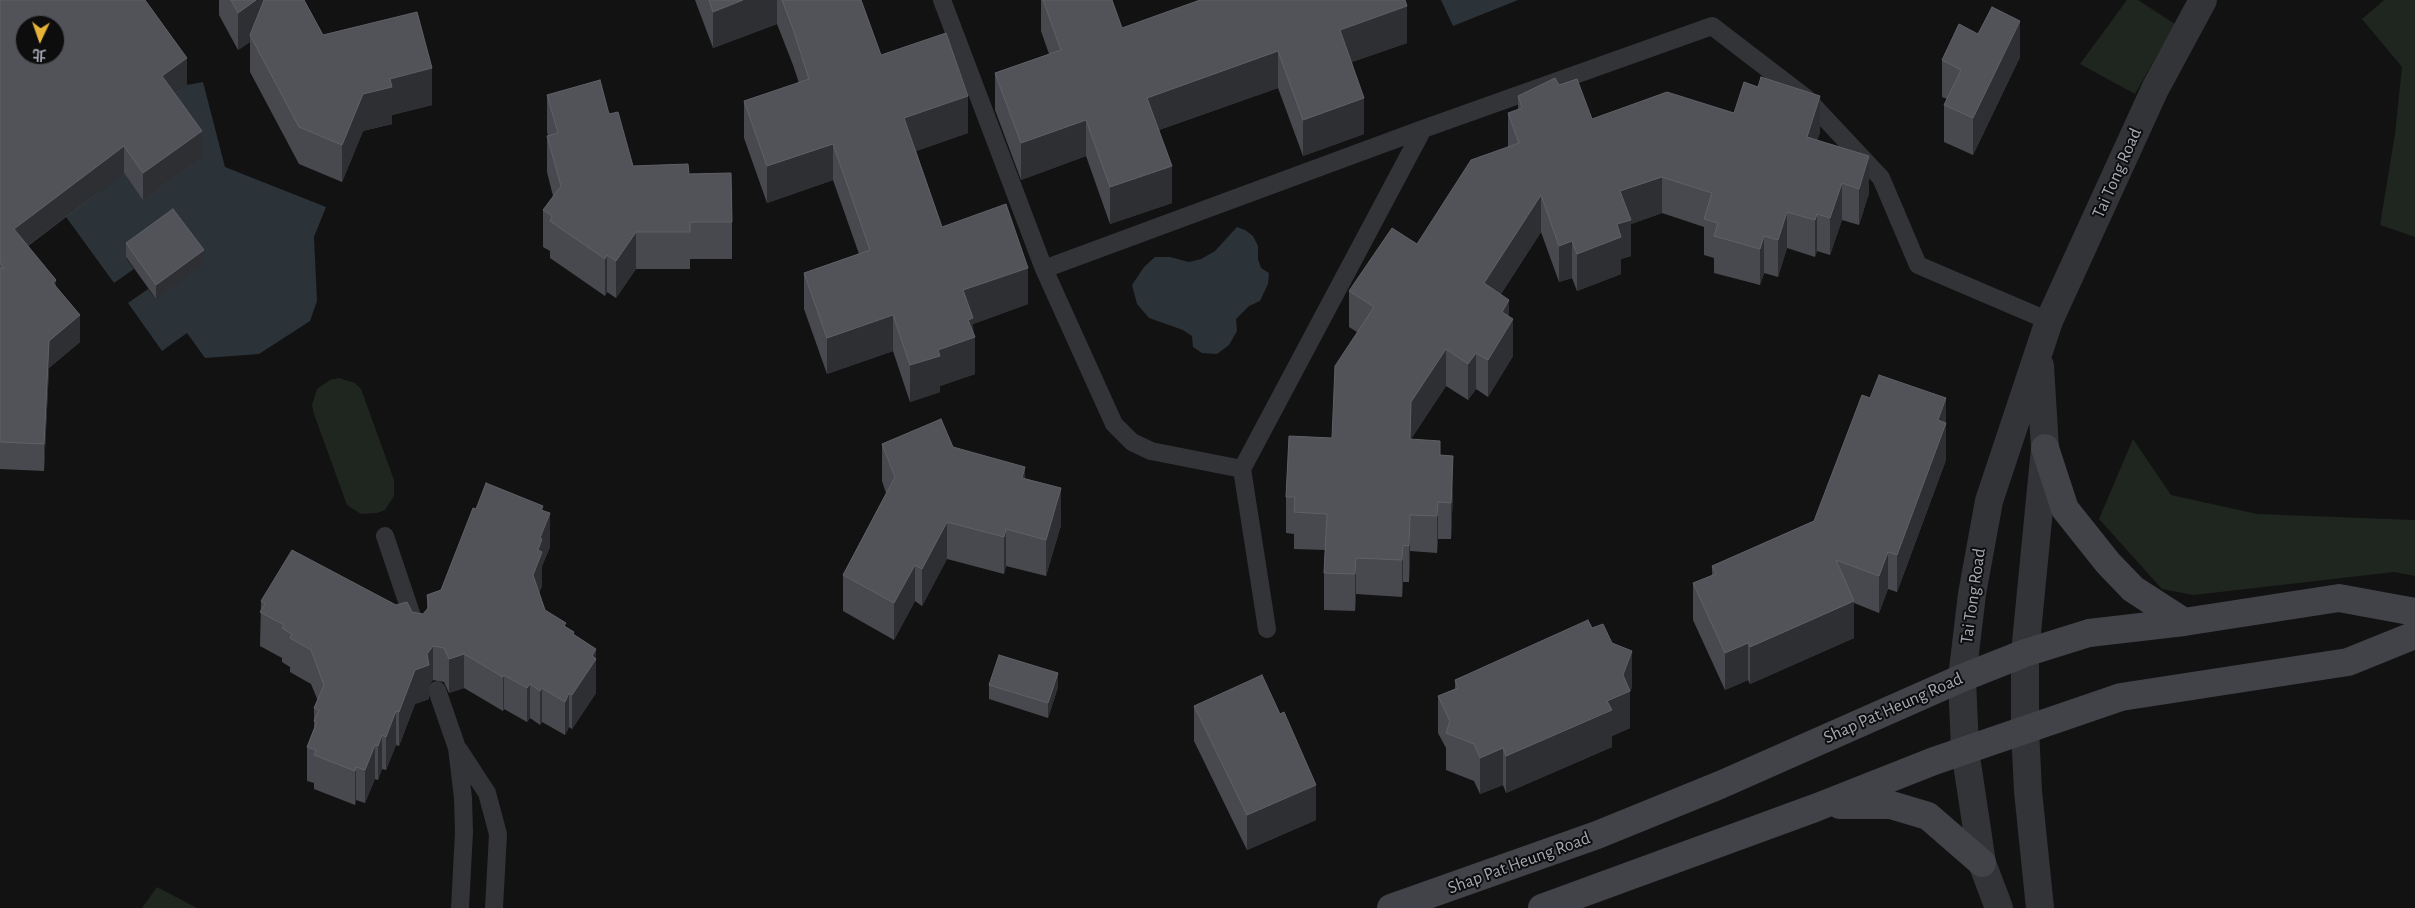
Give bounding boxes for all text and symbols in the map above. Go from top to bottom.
north arrow [15,15,65,65]
text: 北 [32,47,47,61]
street label: Tai Tong Road [2088,125,2146,221]
street label: Tai Tong Road [1956,547,1990,645]
street label: Shap Pat Heung Road [1820,668,1966,748]
street label: Shap Pat Heung Road [1445,827,1593,899]

